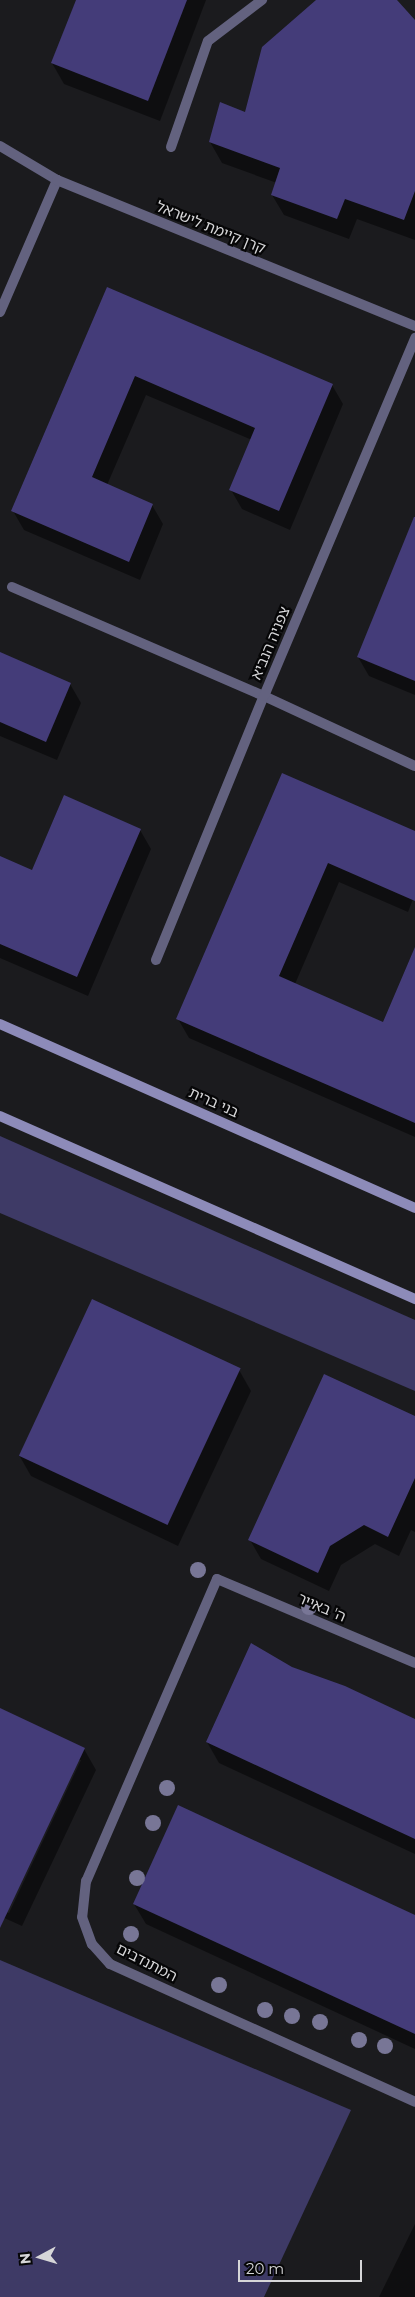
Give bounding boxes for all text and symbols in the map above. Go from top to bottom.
street label: קרן קיימת לישראל [154,197,268,257]
street label: צפניה הנביא [247,604,293,682]
street label: בני ברית [186,1083,242,1121]
street label: ה' באייר [295,1589,349,1625]
street label: המתנדבים [114,1939,180,1985]
north arrow [15,2232,65,2282]
scale bar [240,2250,364,2282]
text: N [16,2252,35,2265]
text: 20 m [246,2259,284,2278]

